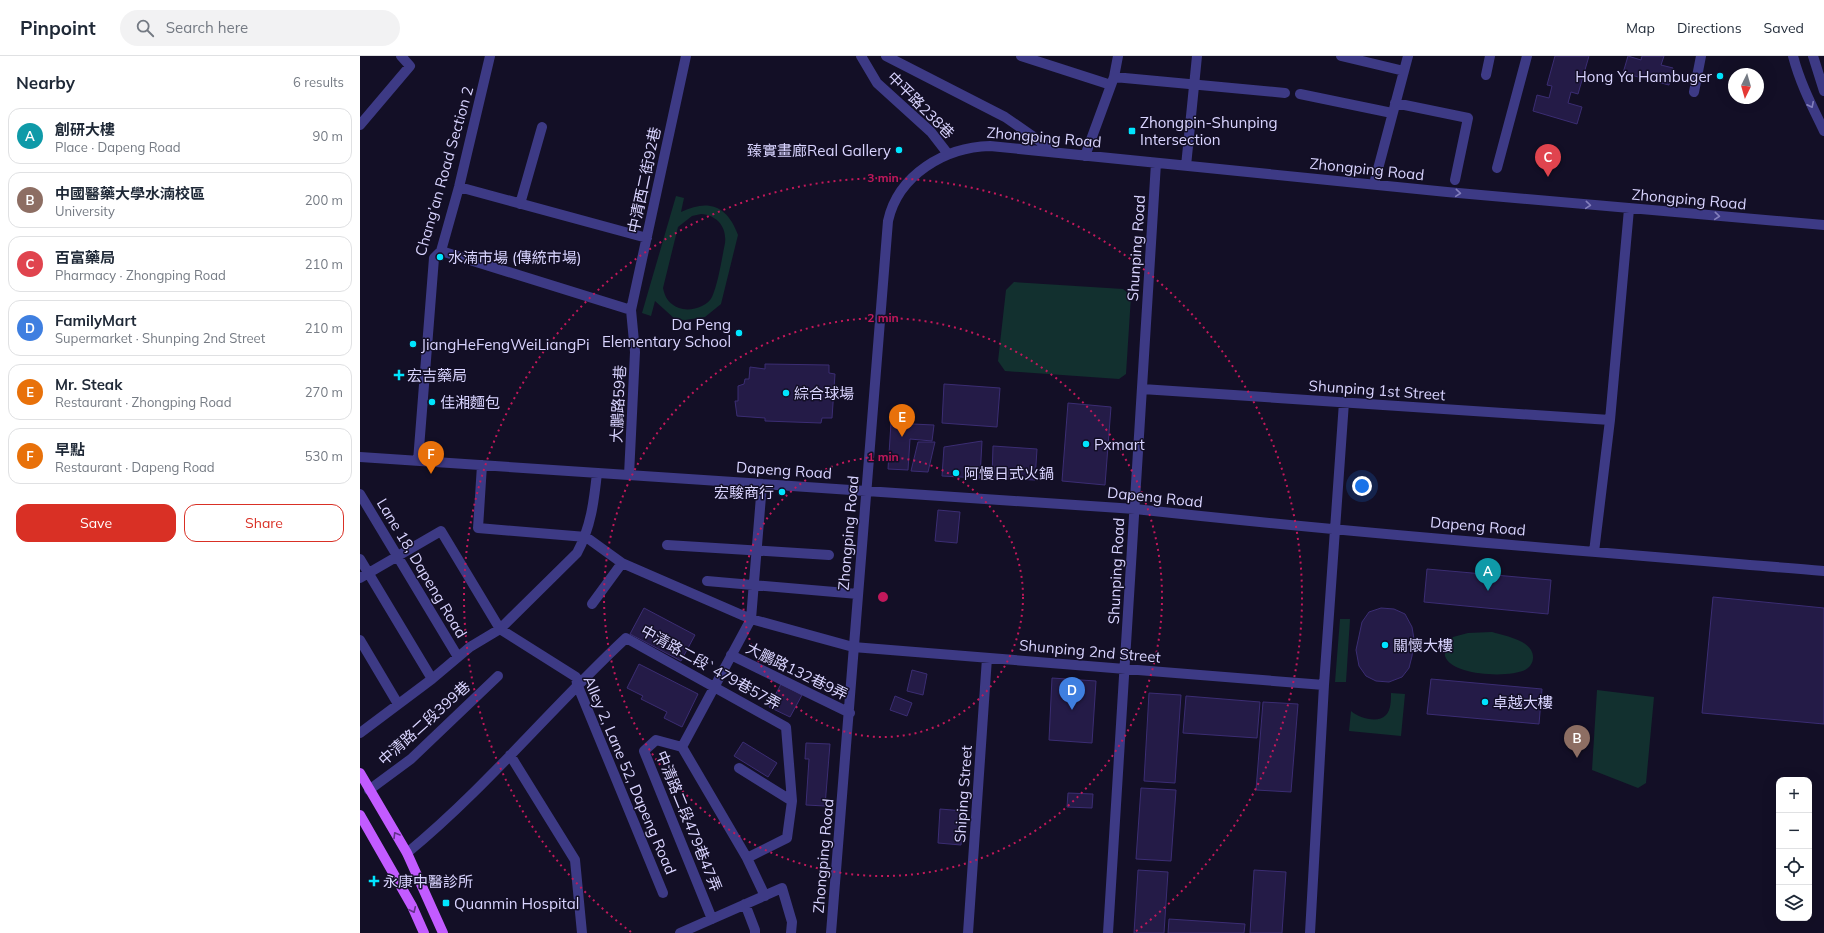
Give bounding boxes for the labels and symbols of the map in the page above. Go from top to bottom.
place label: Hong Ya Hambuger [1575,67,1713,86]
street label: 中平路238巷 [884,68,958,142]
north arrow [1728,68,1764,104]
marker: Hong Ya Hambuger [1715,71,1725,81]
street label: Chang’an Road Section 2 [411,84,477,258]
one-way arrow [1806,100,1814,108]
place label: Zhongpin-Shunping Intersection [1140,113,1278,149]
street label: Zhongping Road [986,123,1102,151]
street label: 中清西二街92巷 [623,125,665,235]
marker: Zhongpin-Shunping Intersection [1127,126,1137,136]
place label: 臻實畫廊Real Gallery [747,141,891,160]
pin: C [1535,144,1561,177]
marker: 臻實畫廊Real Gallery [894,145,904,155]
street label: Zhongping Road [1309,154,1425,184]
text: 3 min [867,170,899,185]
street label: Zhongping Road [1631,185,1747,213]
one-way arrow [1455,188,1461,197]
street label: Shunping Road [1123,194,1149,302]
one-way arrow [1585,200,1591,209]
one-way arrow [1714,212,1720,221]
place label: 水湳市場 (傳統市場) [448,248,581,267]
marker: 水湳市場 (傳統市場) [435,252,445,262]
text: 2 min [867,310,899,325]
place label: Da Peng Elementary School [602,315,731,351]
marker: Da Peng Elementary School [734,328,744,338]
place label: JiangHeFengWeiLiangPi [421,335,590,354]
marker: JiangHeFengWeiLiangPi [408,339,418,349]
street label: 大鵬路59巷 [606,365,630,443]
place label: 宏吉藥局 [407,366,467,385]
marker: 宏吉藥局 [394,370,404,380]
street label: Shunping 1st Street [1308,376,1446,404]
place label: 綜合球場 [794,384,854,403]
marker: 綜合球場 [781,388,791,398]
place label: 佳湘麵包 [440,393,500,412]
marker: 佳湘麵包 [427,397,437,407]
pin: E [889,404,915,437]
place label: Pxmart [1094,435,1145,454]
marker: Pxmart [1081,439,1091,449]
pin: F [418,441,444,474]
text: 1 min [867,449,899,464]
street label: Dapeng Road [736,457,832,483]
place label: 阿慢日式火鍋 [964,464,1054,483]
marker: 阿慢日式火鍋 [951,468,961,478]
street label: Zhongping Road [834,475,862,591]
your location [1352,476,1372,496]
place label: 宏駿商行 [714,483,774,502]
street label: Dapeng Road [1106,483,1204,511]
marker: 宏駿商行 [777,487,787,497]
street label: Lane 18, Dapeng Road [373,495,471,641]
street label: Dapeng Road [1429,512,1527,540]
street label: Shunping Road [1104,517,1128,625]
pin: A [1475,558,1501,591]
centre of rings [876,590,890,604]
street label: 中清路二段ˋ479巷57弄 [638,621,784,713]
street label: Shunping 2nd Street [1018,635,1162,667]
place label: 關懷大樓 [1393,636,1453,655]
street label: 大鵬路132巷9弄 [743,638,851,704]
marker: 關懷大樓 [1380,640,1390,650]
street label: Alley 2, Lane 52, Dapeng Road [580,673,680,877]
street label: 中清路二段399巷 [374,677,474,769]
pin: D [1059,677,1085,710]
place label: 卓越大樓 [1493,693,1553,712]
marker: 卓越大樓 [1480,697,1490,707]
pin: B [1564,725,1590,758]
street label: Shiping Street [950,745,976,843]
street label: 中清路二段479巷47弄 [652,748,726,894]
street label: Zhongping Road [809,798,837,914]
one-way arrow [393,832,400,839]
place label: 永康中醫診所 [383,872,473,891]
marker: 永康中醫診所 [368,875,380,887]
place label: Quanmin Hospital [454,894,579,913]
marker: Quanmin Hospital [441,898,451,908]
one-way arrow [408,906,416,913]

